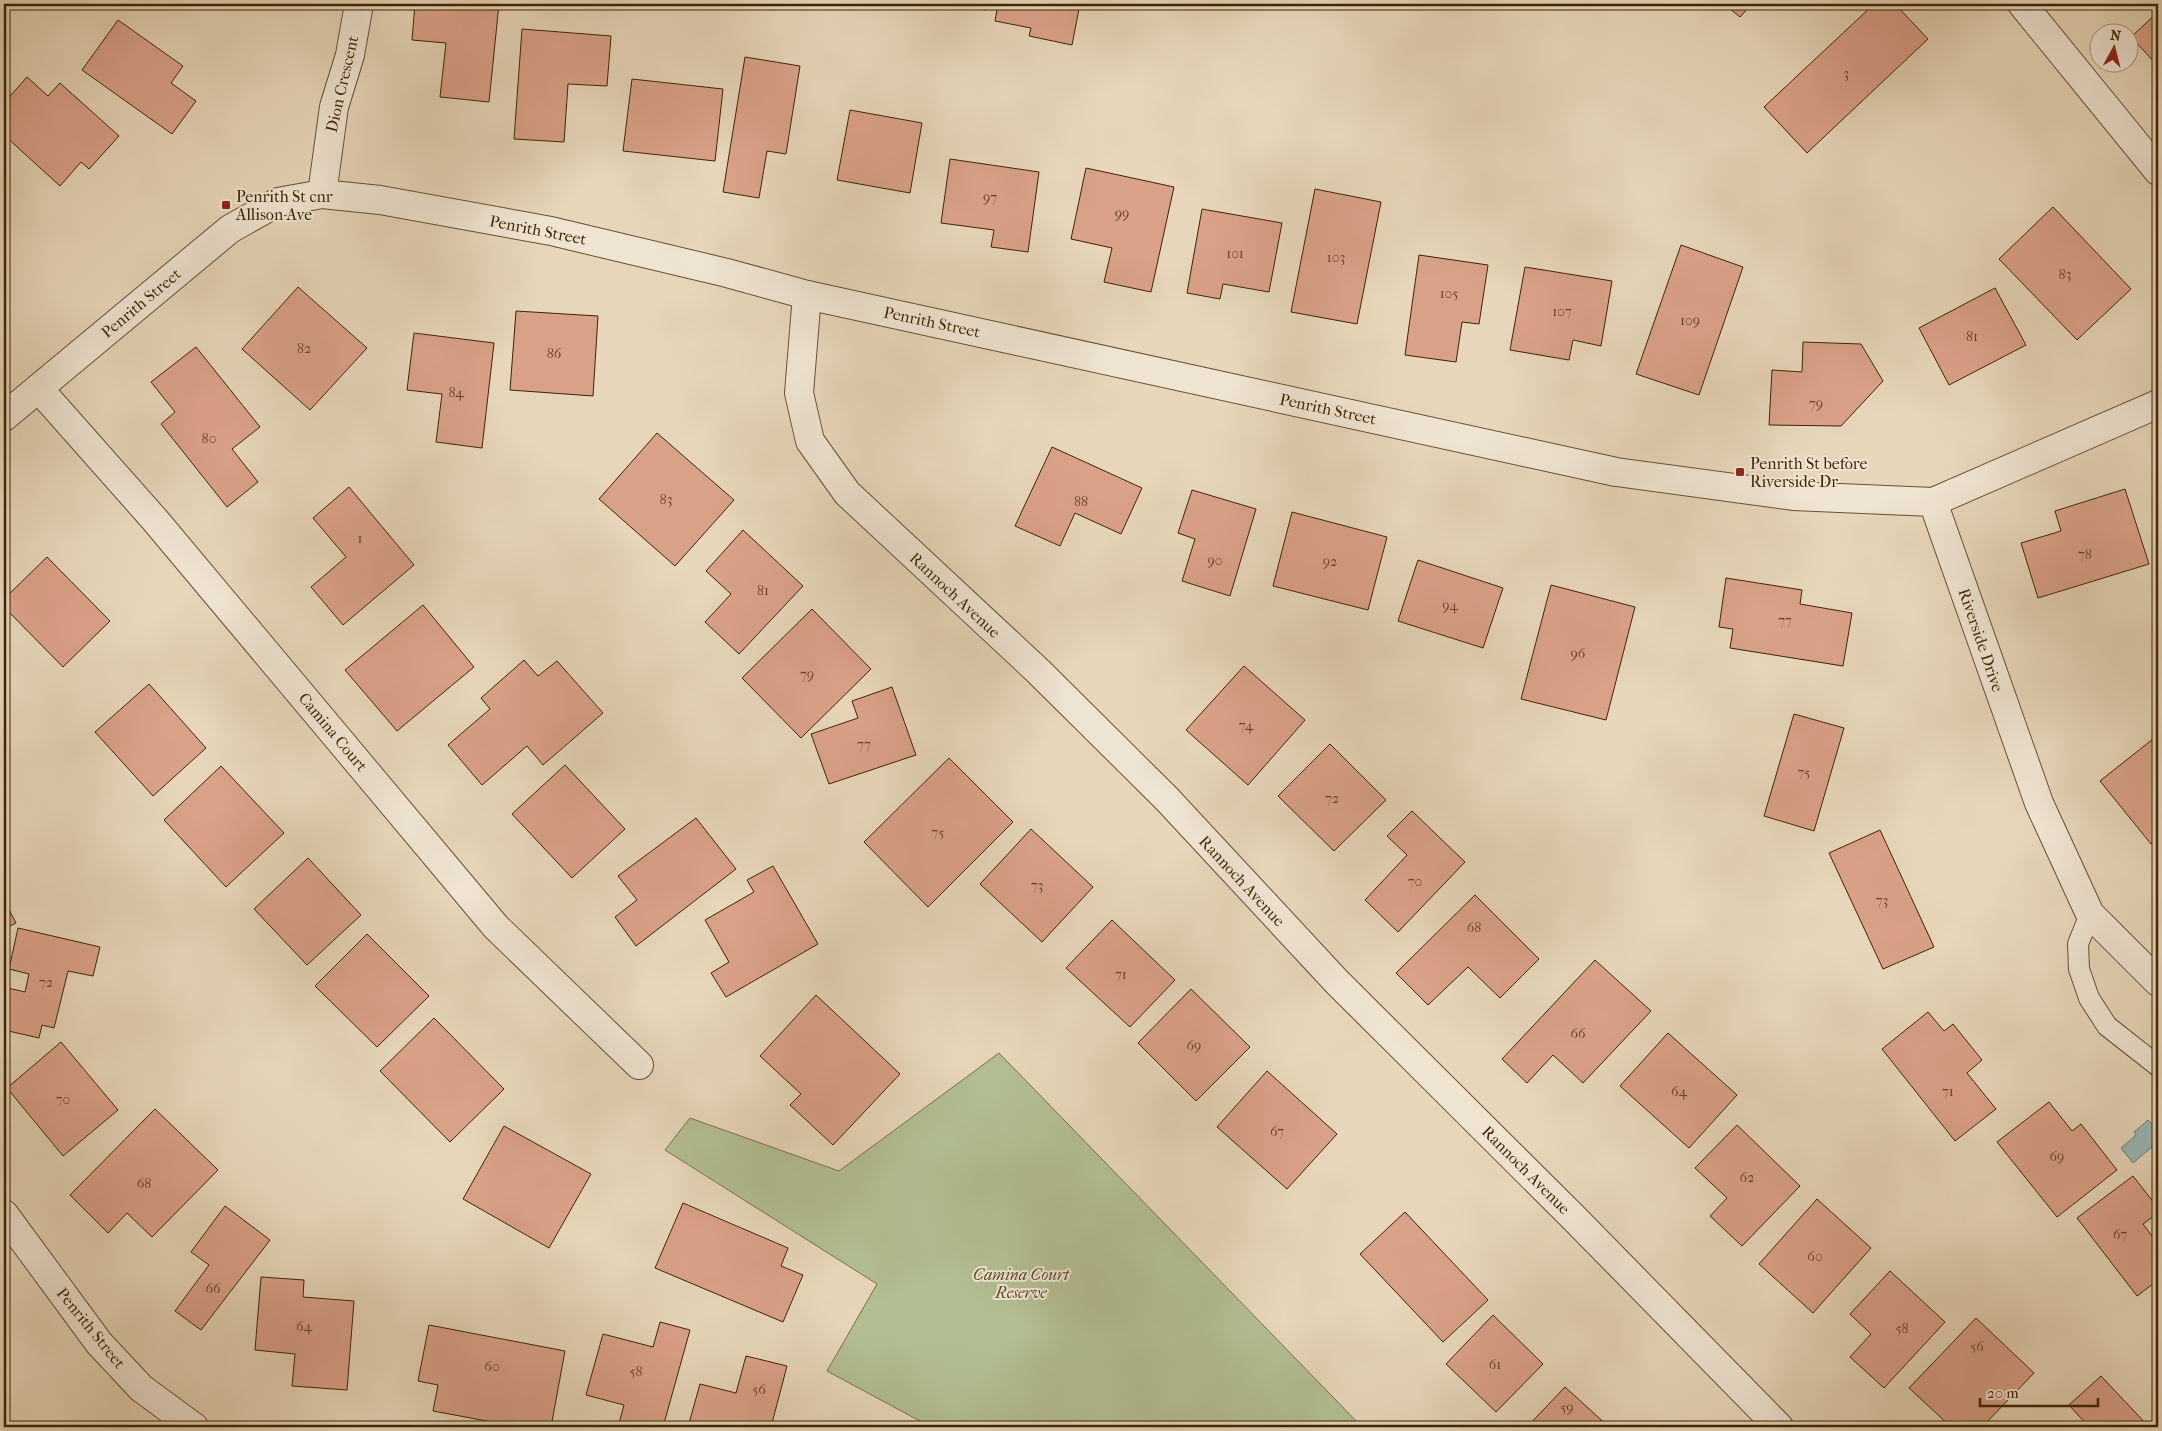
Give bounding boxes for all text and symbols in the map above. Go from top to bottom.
north arrow [2090,22,2140,72]
text: N [2109,27,2122,45]
street label: Dion Crescent [322,34,362,134]
house number: 3 [1843,65,1849,82]
place label: Penrith St cnr Allison Ave [235,187,333,224]
house number: 97 [983,189,997,206]
marker: Penrith St cnr Allison Ave [220,199,232,211]
house number: 99 [1115,205,1129,222]
street label: Penrith Street [488,211,588,249]
house number: 101 [1226,245,1244,262]
house number: 103 [1327,249,1345,266]
street label: Penrith Street [97,264,185,342]
house number: 83 [2059,266,2071,283]
house number: 105 [1440,285,1458,302]
street label: Penrith Street [882,302,982,342]
house number: 107 [1552,303,1572,320]
house number: 109 [1680,312,1700,329]
house number: 81 [1966,328,1978,345]
house number: 82 [297,340,311,357]
house number: 86 [547,345,562,362]
house number: 84 [448,384,464,401]
street label: Penrith Street [1278,389,1378,429]
house number: 79 [1809,395,1823,412]
house number: 80 [202,430,216,447]
place label: Penrith St before Riverside Dr [1750,454,1867,491]
marker: Penrith St before Riverside Dr [1734,466,1746,478]
house number: 83 [660,491,672,508]
house number: 88 [1074,493,1088,510]
house number: 1 [358,530,363,547]
house number: 78 [2078,546,2092,563]
street label: Rannoch Avenue [906,548,1004,642]
house number: 90 [1207,552,1223,569]
house number: 92 [1323,553,1337,570]
house number: 81 [757,582,769,599]
street label: Riverside Drive [1954,586,2008,694]
house number: 94 [1442,597,1458,614]
house number: 77 [1778,612,1792,629]
house number: 96 [1571,645,1586,662]
house number: 79 [800,666,814,683]
street label: Camina Court [295,689,372,775]
house number: 74 [1239,717,1254,734]
house number: 77 [857,736,871,753]
house number: 75 [1798,764,1810,781]
house number: 72 [1325,790,1339,807]
house number: 75 [932,824,944,841]
street label: Rannoch Avenue [1195,832,1289,930]
house number: 70 [1408,873,1422,890]
house number: 73 [1031,877,1043,894]
house number: 73 [1876,892,1888,909]
house number: 68 [1467,919,1481,936]
house number: 71 [1115,966,1127,983]
house number: 72 [39,974,53,991]
house number: 66 [1570,1025,1586,1042]
house number: 69 [1187,1037,1201,1054]
house number: 64 [1671,1083,1688,1100]
house number: 71 [1942,1083,1954,1100]
house number: 70 [56,1091,70,1108]
street label: Rannoch Avenue [1478,1122,1574,1218]
house number: 67 [1270,1123,1284,1140]
house number: 69 [2050,1148,2064,1165]
house number: 62 [1740,1169,1754,1186]
house number: 68 [137,1175,151,1192]
house number: 67 [2113,1226,2127,1243]
house number: 60 [1807,1248,1823,1265]
park label: Camina Court Reserve [973,1265,1070,1302]
house number: 66 [205,1280,221,1297]
street label: Penrith Street [53,1284,129,1372]
house number: 64 [296,1318,313,1335]
house number: 58 [1895,1320,1909,1337]
house number: 56 [1970,1338,1984,1355]
house number: 61 [1489,1356,1501,1373]
house number: 60 [484,1358,500,1375]
house number: 58 [629,1363,643,1380]
scale bar [1980,1376,2097,1408]
house number: 56 [752,1381,766,1398]
text: 20 m [1987,1384,2019,1402]
house number: 59 [1560,1399,1574,1416]

